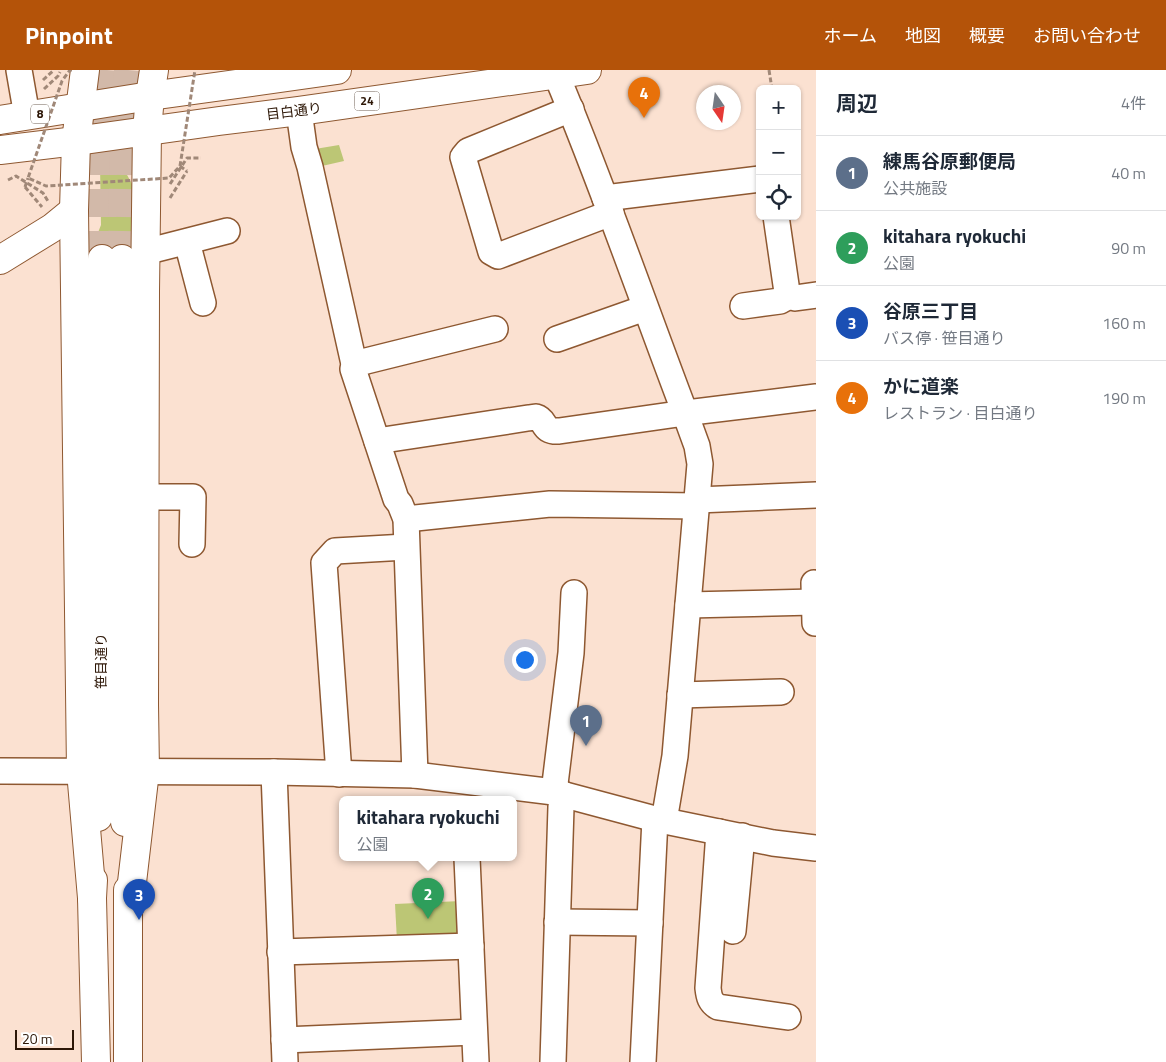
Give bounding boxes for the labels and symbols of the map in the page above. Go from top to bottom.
pin: 4 [628,77,660,118]
north arrow [696,85,741,130]
road number: 24 [354,92,380,110]
street label: 目白通り [265,97,323,124]
road number: 8 [31,104,49,124]
street label: 笹目通り [90,633,111,689]
your location [512,647,538,673]
pin: 1 [570,705,602,746]
pin: 2 [412,878,444,919]
pin: 3 [123,879,155,920]
scale bar [15,1027,74,1050]

